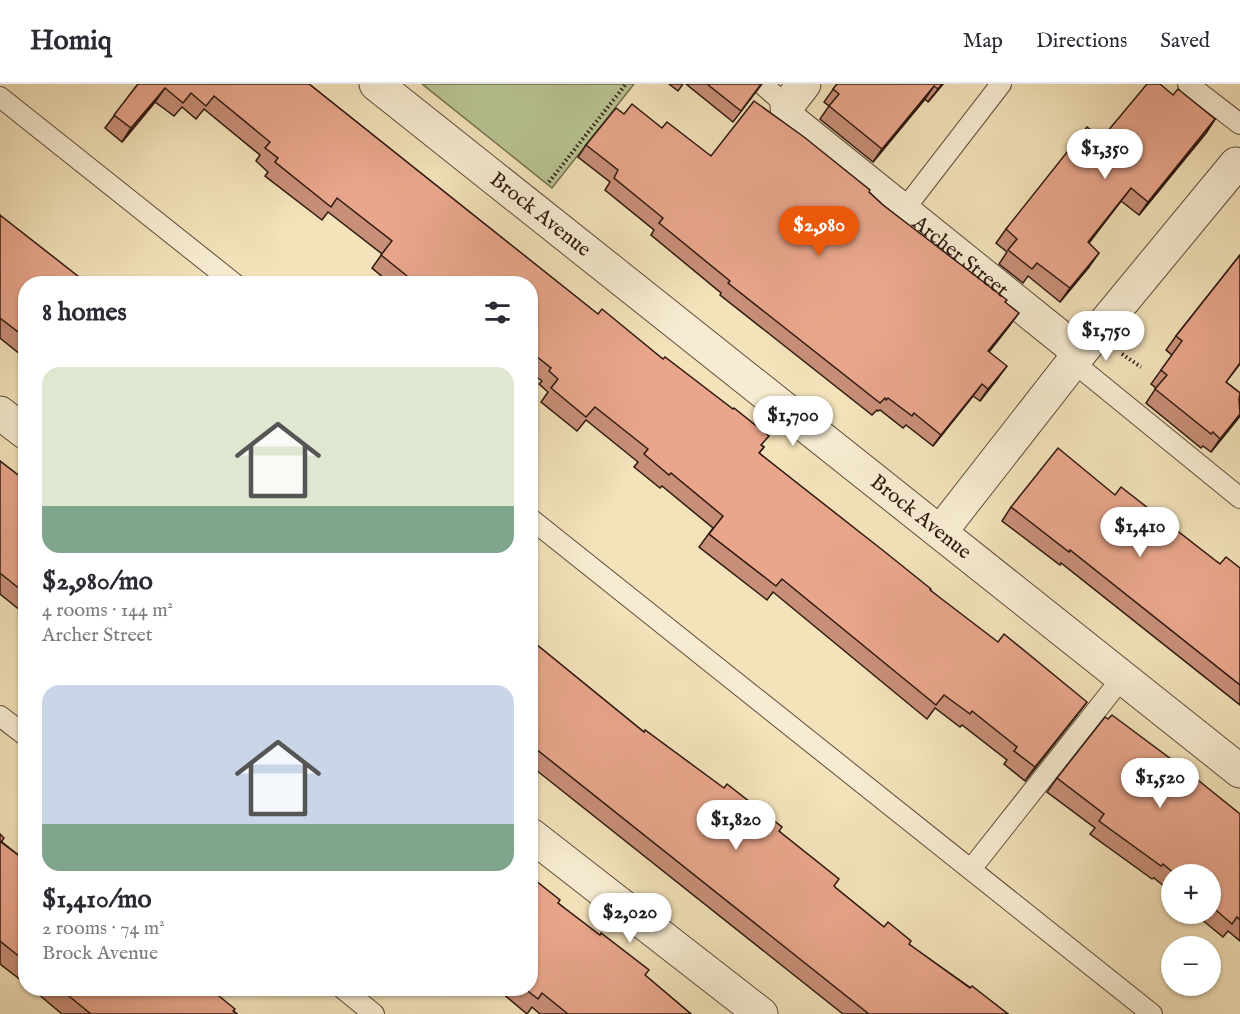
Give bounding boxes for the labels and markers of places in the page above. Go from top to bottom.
pin: $1,350 [1056,129,1154,180]
pin: $2,980 [770,206,868,257]
pin: $1,750 [1057,311,1155,362]
pin: $1,700 [744,396,842,447]
pin: $1,410 [1091,507,1189,558]
pin: $1,520 [1111,758,1209,809]
pin: $1,820 [687,800,785,851]
pin: $2,020 [581,893,679,944]

